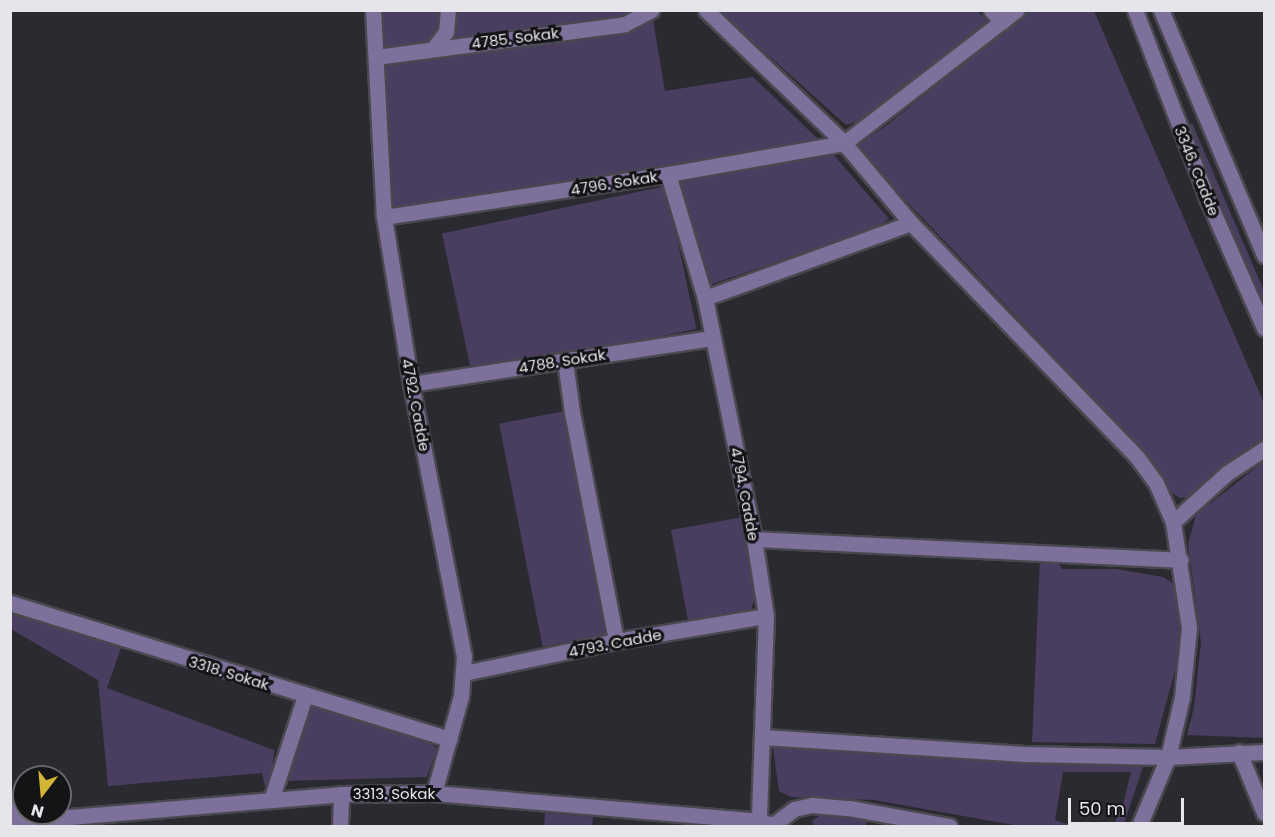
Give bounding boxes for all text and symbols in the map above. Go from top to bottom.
street label: 4785. Sokak [470,24,560,52]
street label: 3346. Cadde [1171,124,1223,218]
street label: 4796. Sokak [569,167,659,199]
street label: 4788. Sokak [517,345,607,377]
street label: 4792. Cadde [398,357,434,453]
street label: 4794. Cadde [727,446,763,542]
street label: 4793. Cadde [567,625,663,661]
street label: 3318. Sokak [187,652,271,694]
north arrow [12,765,72,825]
street label: 3313. Sokak [353,785,435,803]
scale bar [1071,786,1186,824]
text: 50 m [1079,796,1125,821]
text: N [28,798,46,824]

